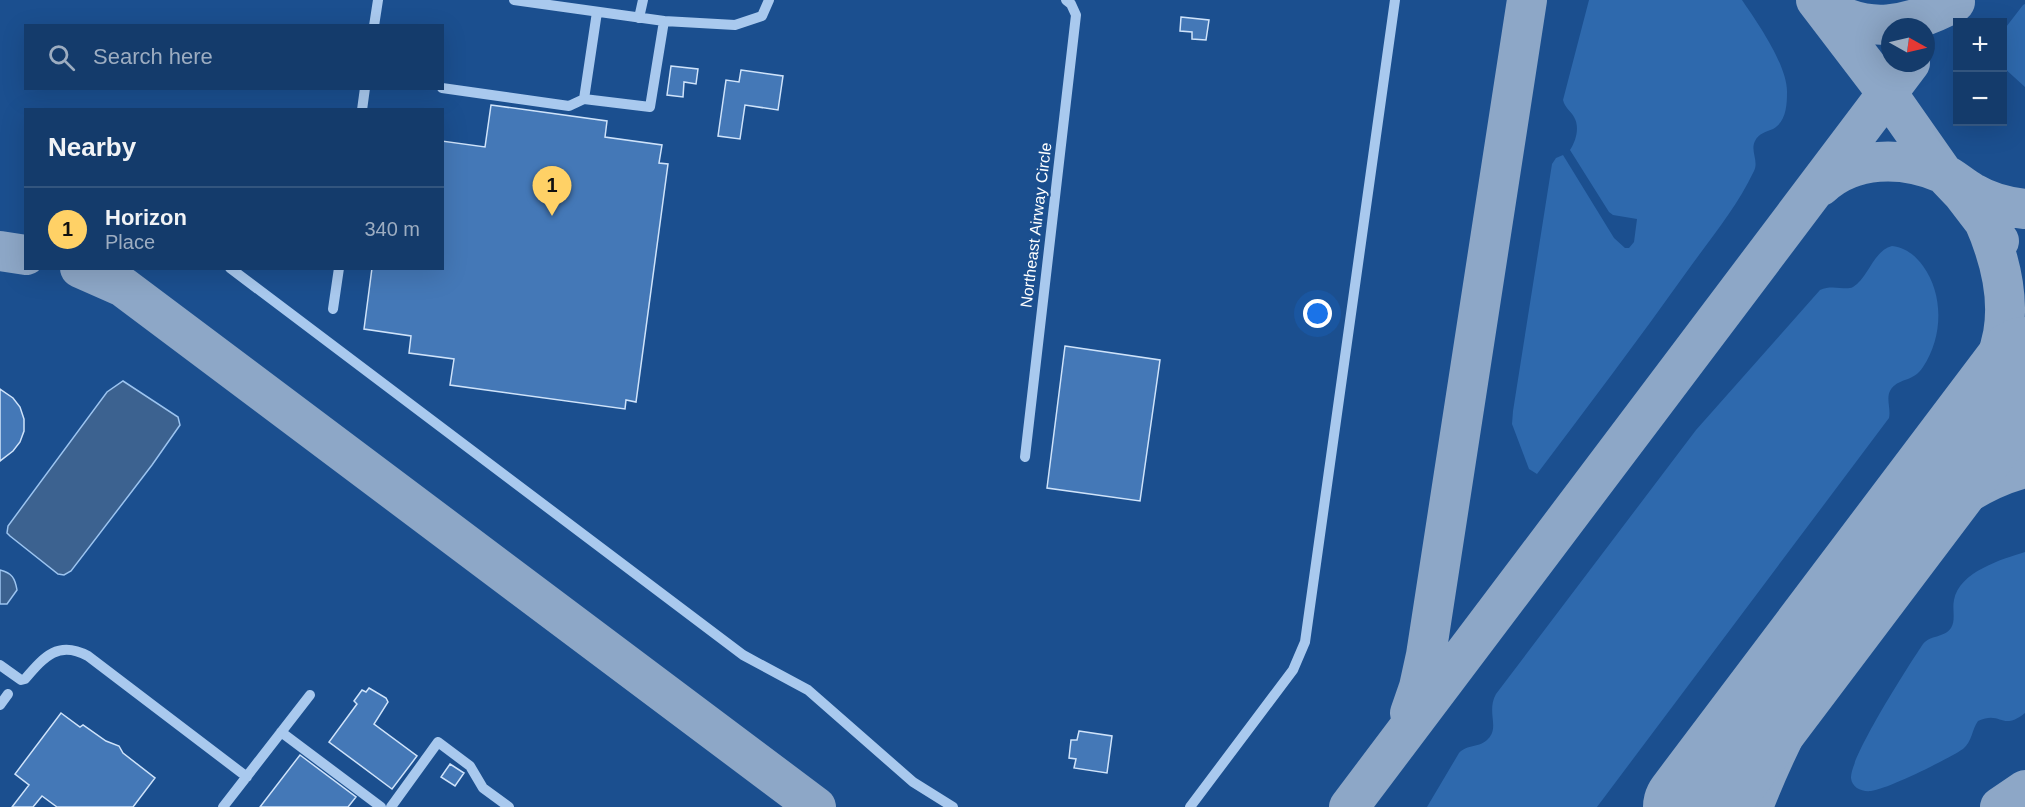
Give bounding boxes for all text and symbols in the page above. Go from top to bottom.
north arrow [1881,18,1935,72]
map controls [1953,18,2007,126]
button: + [1953,18,2007,72]
search box [24,24,444,90]
icon: search [45,41,78,74]
text: Search here [93,44,213,69]
button: − [1953,72,2007,126]
text: Nearby [48,132,136,162]
street label: Northeast Airway Circle [1017,141,1055,309]
pin: 1 [532,166,572,216]
text: Horizon [105,205,187,230]
text: 1 [62,218,73,240]
text: 340 m [364,218,420,240]
text: Place [105,231,155,253]
your location [1303,299,1332,328]

